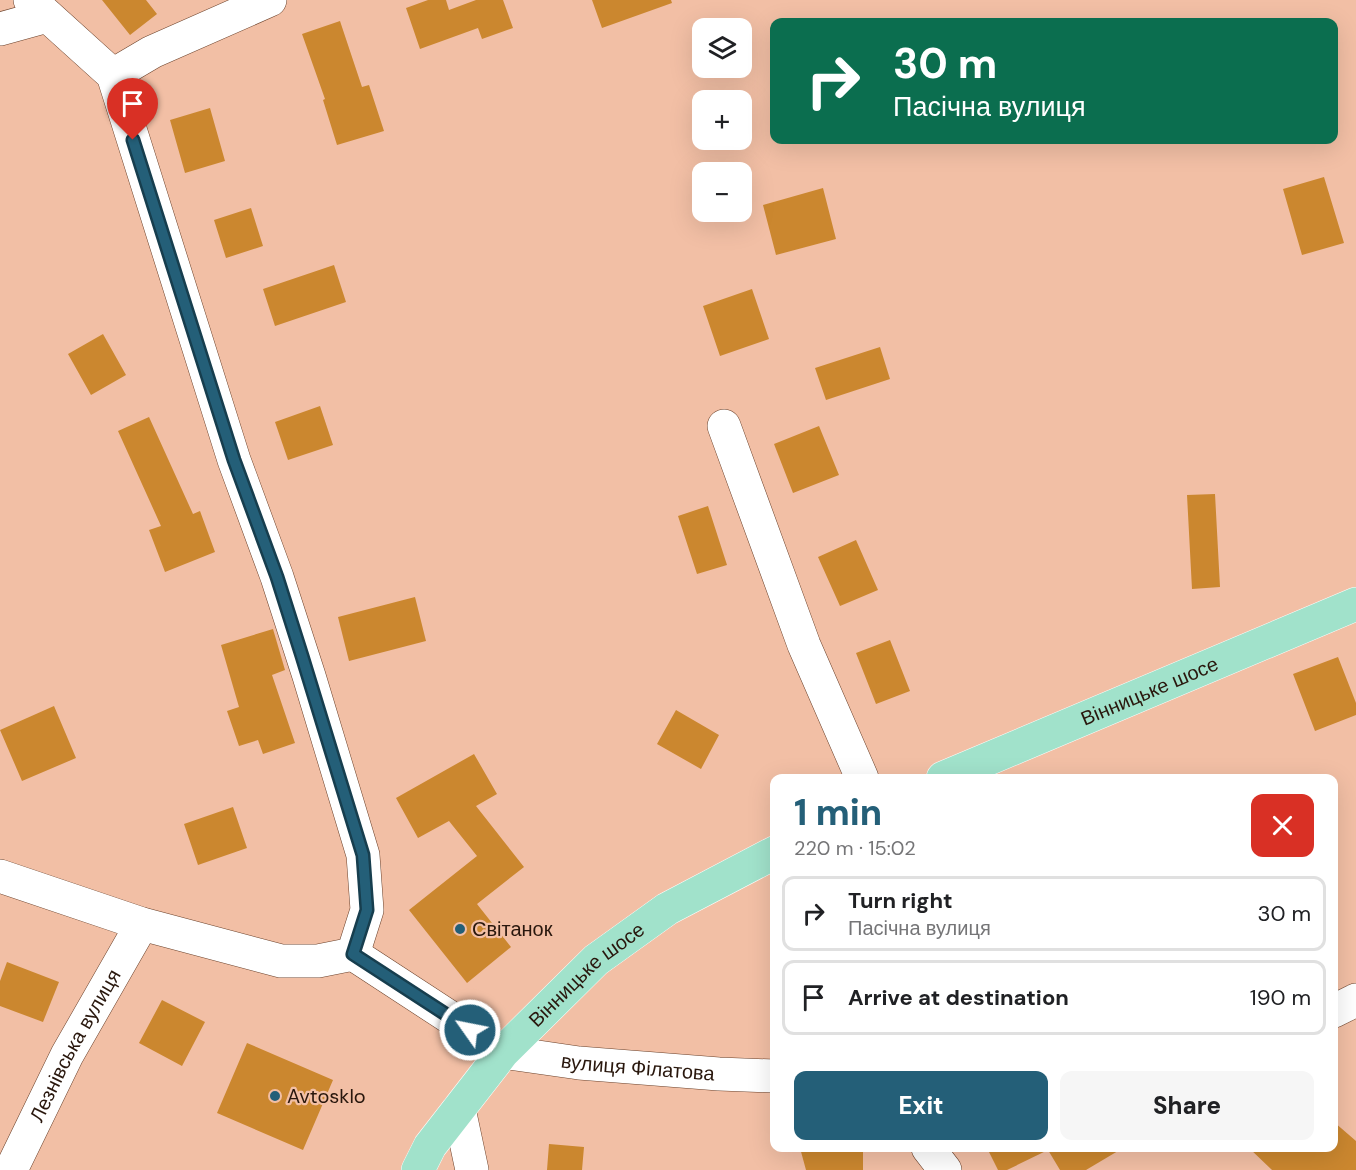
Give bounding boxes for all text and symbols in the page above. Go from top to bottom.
map controls [692,18,752,222]
button: layers [692,18,752,78]
text: 30 m [893,36,997,91]
icon: right [794,42,872,120]
pin [107,78,158,140]
icon: arrive [116,87,149,120]
text: Пасічна вулиця [893,89,1086,124]
button: + [692,90,752,150]
button: − [692,162,752,222]
street label: Вінницьке шосе [1077,651,1222,731]
text: 1 min [794,789,882,836]
button: close [1251,794,1314,857]
text: 220 m · 15:02 [794,835,916,861]
text: Turn right [848,886,953,915]
icon: right [797,897,830,930]
text: 30 m [1257,899,1311,928]
text: Пасічна вулиця [848,915,991,941]
place label: Світанок [472,916,553,942]
street label: Вінницьке шосе [523,916,650,1033]
marker: Світанок [453,922,467,936]
street label: Лезнівська вулиця [23,964,126,1126]
icon: arrive [797,981,830,1014]
text: Arrive at destination [848,983,1069,1012]
text: 190 m [1250,983,1311,1012]
position arrow [438,998,502,1062]
street label: вулиця Філатова [559,1048,716,1087]
button: Exit [794,1071,1048,1140]
button: Share [1060,1071,1314,1140]
place label: Avtosklo [287,1083,366,1109]
marker: Avtosklo [268,1089,282,1103]

